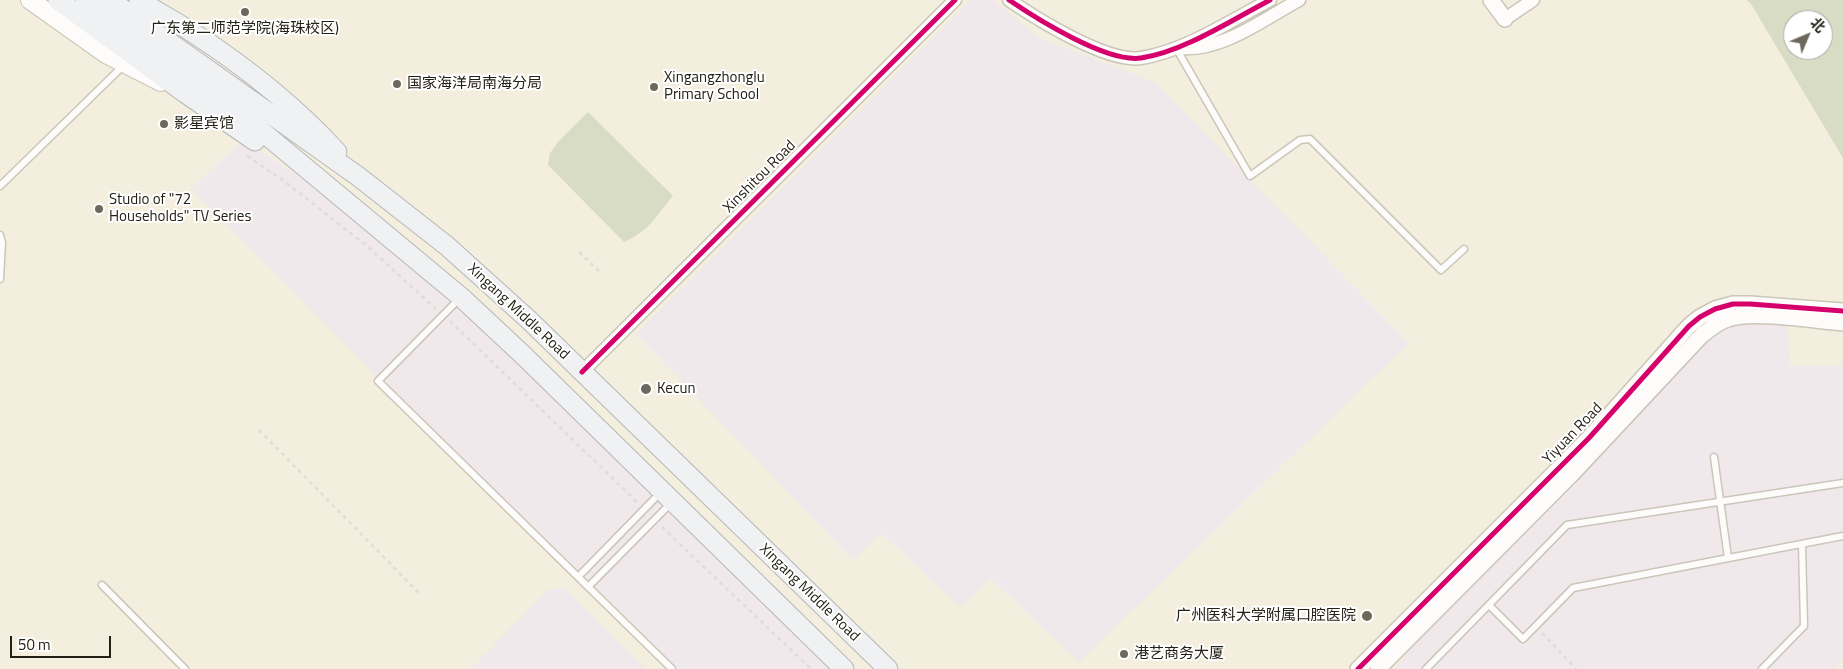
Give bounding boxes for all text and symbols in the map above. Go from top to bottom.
marker: 广东第二师范学院(海珠校区) [239,6,251,18]
north arrow [1783,10,1833,60]
text: 北 [1806,12,1831,37]
place label: 广东第二师范学院(海珠校区) [151,20,339,38]
place label: Xingangzhonglu Primary School [664,69,765,104]
place label: 国家海洋局南海分局 [407,75,542,93]
marker: 国家海洋局南海分局 [391,78,403,90]
marker: Xingangzhonglu Primary School [648,81,660,93]
place label: 影星宾馆 [174,115,234,133]
marker: 影星宾馆 [158,118,170,130]
street label: Xinshitou Road [720,137,800,217]
place label: Studio of "72 Households" TV Series [109,191,251,226]
marker: Studio of "72 Households" TV Series [93,203,105,215]
street label: Xingang Middle Road [463,260,573,364]
place label: Kecun [657,380,695,398]
marker: Kecun [639,382,653,396]
street label: Yiyuan Road [1539,400,1607,468]
street label: Xingang Middle Road [755,540,863,646]
place label: 广州医科大学附属口腔医院 [1176,607,1356,625]
marker: 广州医科大学附属口腔医院 [1360,609,1374,623]
scale bar [12,626,114,658]
text: 50 m [18,633,51,656]
place label: 港艺商务大厦 [1134,645,1224,663]
marker: 港艺商务大厦 [1118,648,1130,660]

